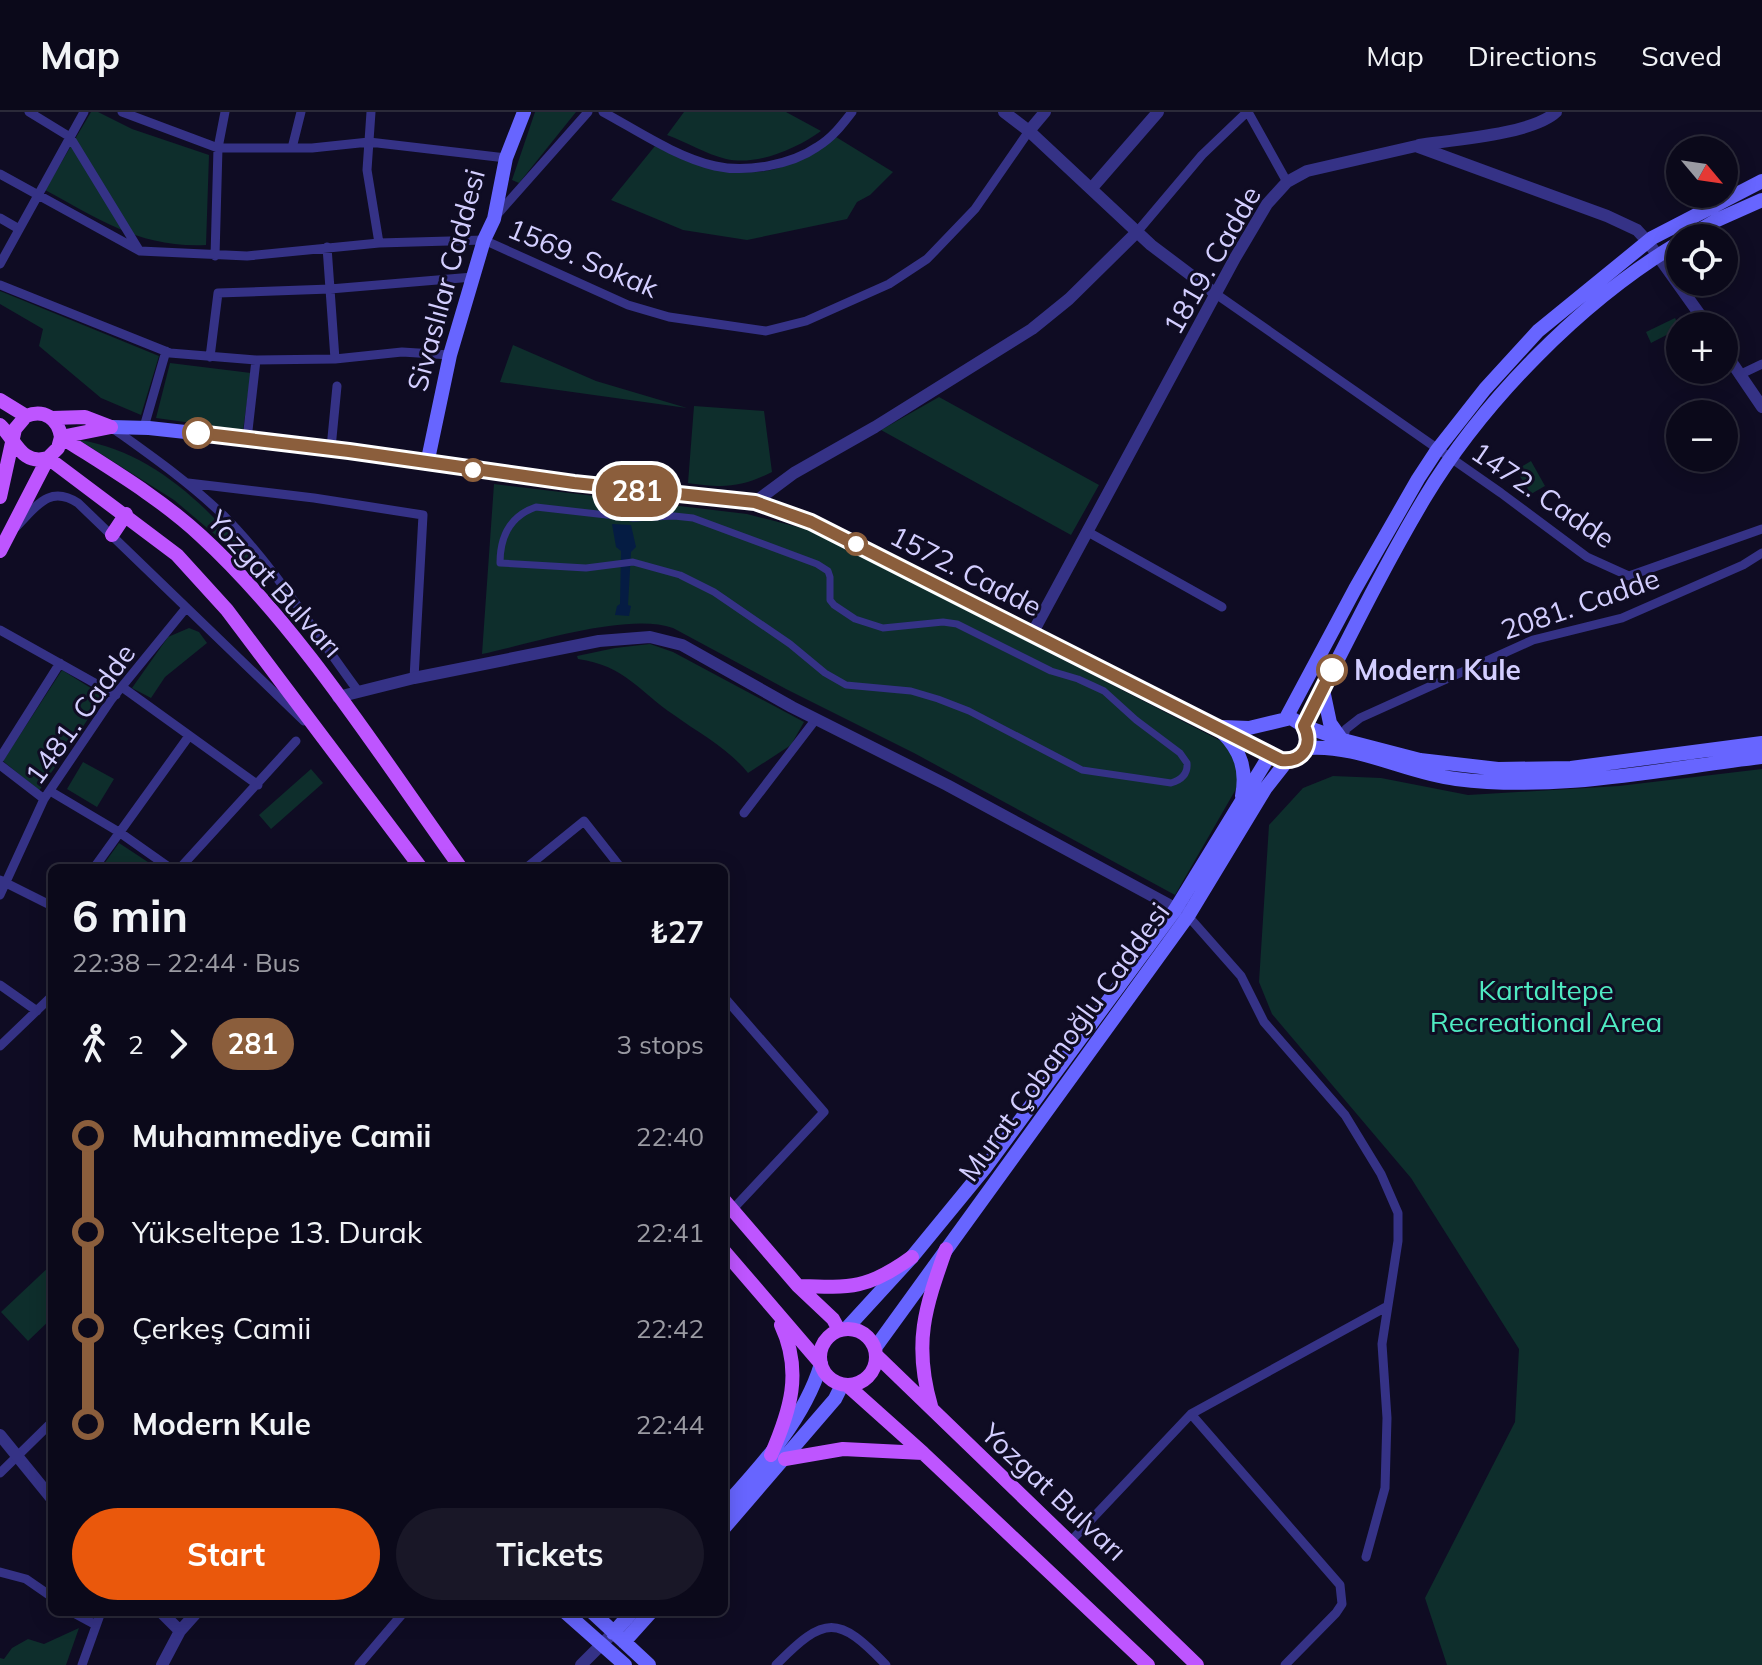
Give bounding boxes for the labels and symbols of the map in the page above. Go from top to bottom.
north arrow [1666,136,1738,208]
street label: Sivaslılar Caddesi [399,165,492,395]
street label: 1819. Cadde [1155,179,1268,340]
street label: 1569. Sokak [503,210,664,305]
unlabelled marker [183,418,213,448]
street label: 1472. Cadde [1465,434,1622,555]
unlabelled marker [462,459,484,481]
line badge: 281 [591,465,683,517]
street label: Yozgat Bulvarı [200,502,351,664]
street label: 1572. Cadde [885,517,1048,624]
unlabelled marker [845,533,867,555]
street label: 2081. Cadde [1496,560,1664,647]
street label: 1481. Cadde [17,637,142,791]
place label: Modern Kule [1354,652,1521,687]
marker: Modern Kule [1317,655,1347,685]
street label: Murat Çobanoğlu Caddesi [951,895,1177,1188]
park label: Kartaltepe Recreational Area [1430,972,1662,1039]
street label: Yozgat Bulvarı [974,1415,1134,1568]

